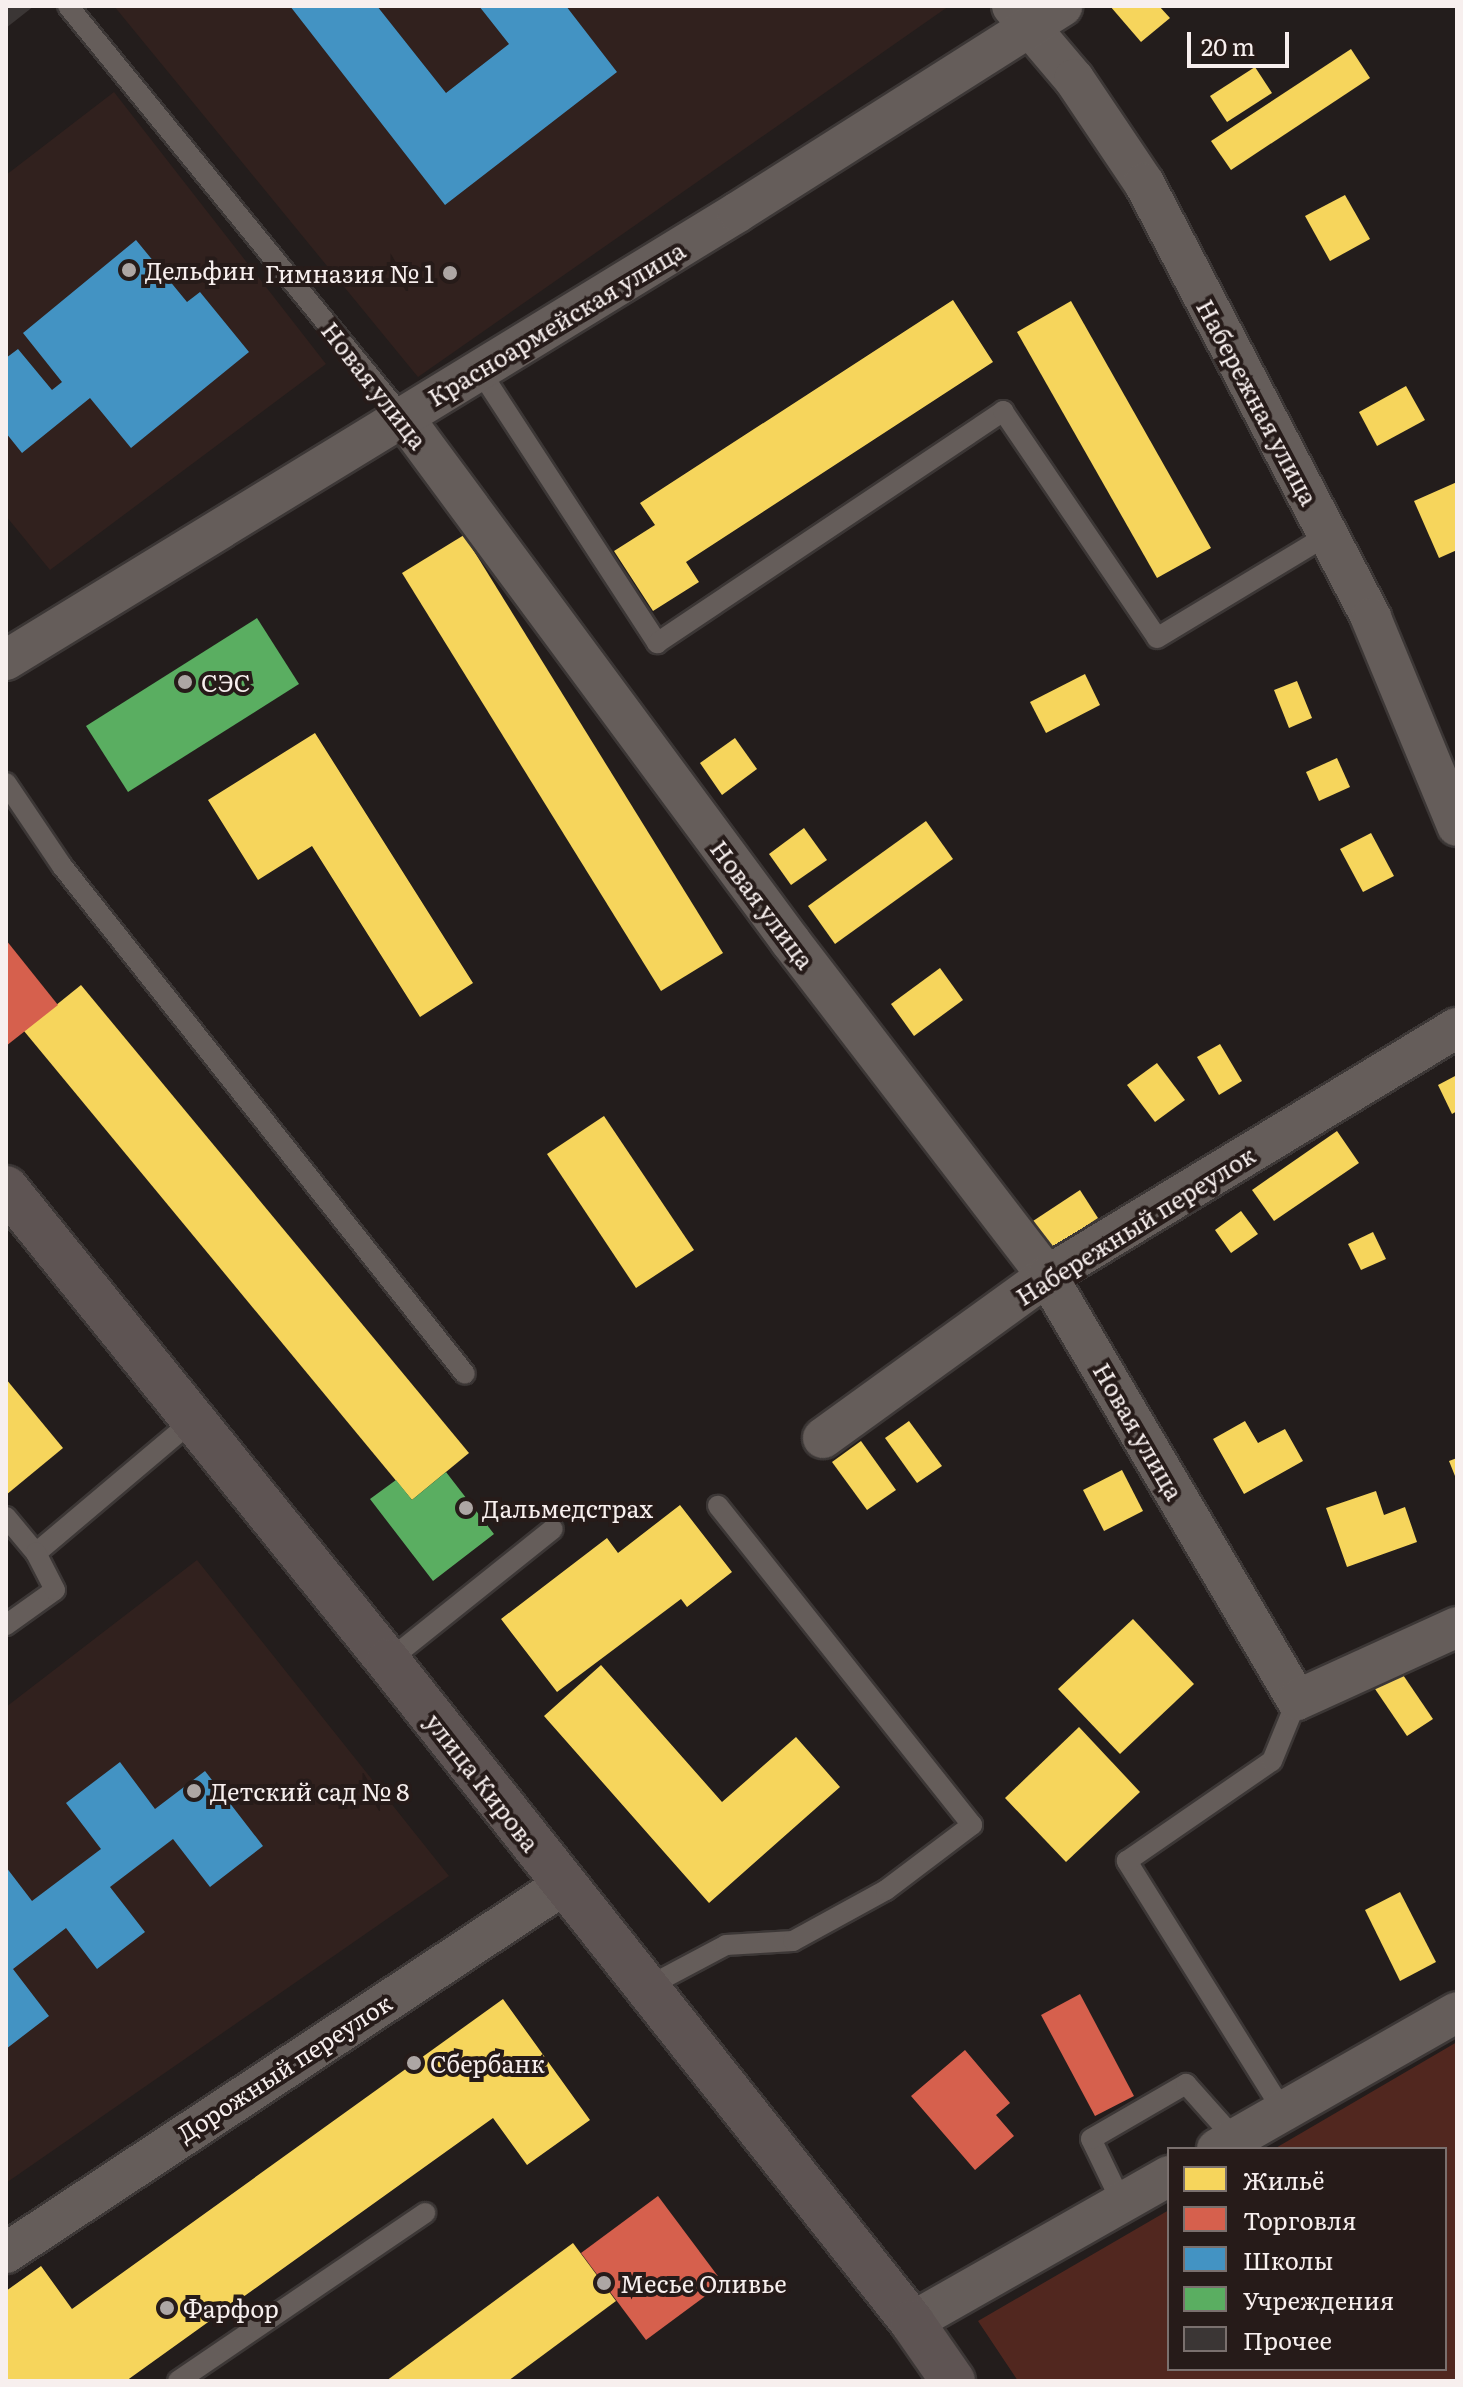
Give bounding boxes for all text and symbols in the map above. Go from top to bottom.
scale bar [1191,16,1293,66]
text: 20 m [1201,28,1255,63]
street label: Красноармейская улица [422,235,690,411]
place label: Дельфин [145,256,255,284]
place label: Гимназия № 1 [265,259,434,287]
marker: Дельфин [120,261,138,279]
marker: Гимназия № 1 [441,264,459,282]
street label: Набережная улица [1192,294,1324,510]
street label: Новая улица [316,316,434,454]
place label: СЭС [201,668,251,696]
marker: СЭС [176,673,194,691]
street label: Новая улица [705,834,821,974]
street label: Набережный переулок [1010,1140,1260,1310]
street label: Новая улица [1088,1357,1190,1505]
place label: Дальмедстрах [482,1494,653,1522]
marker: Дальмедстрах [457,1499,475,1517]
street label: улица Кирова [420,1707,546,1857]
place label: Детский сад № 8 [210,1777,410,1805]
marker: Детский сад № 8 [185,1782,203,1800]
street label: Дорожный переулок [172,1987,396,2147]
place label: Сбербанк [430,2049,545,2077]
marker: Сбербанк [405,2054,423,2072]
legend [1167,2147,1447,2371]
text: Жильё [1243,2162,1324,2197]
text: Торговля [1243,2202,1356,2237]
text: Школы [1243,2242,1333,2277]
place label: Месье Оливье [620,2269,787,2297]
marker: Месье Оливье [595,2274,613,2292]
text: Учреждения [1243,2282,1394,2317]
place label: Фарфор [183,2294,279,2322]
marker: Фарфор [158,2299,176,2317]
text: Прочее [1243,2322,1332,2357]

